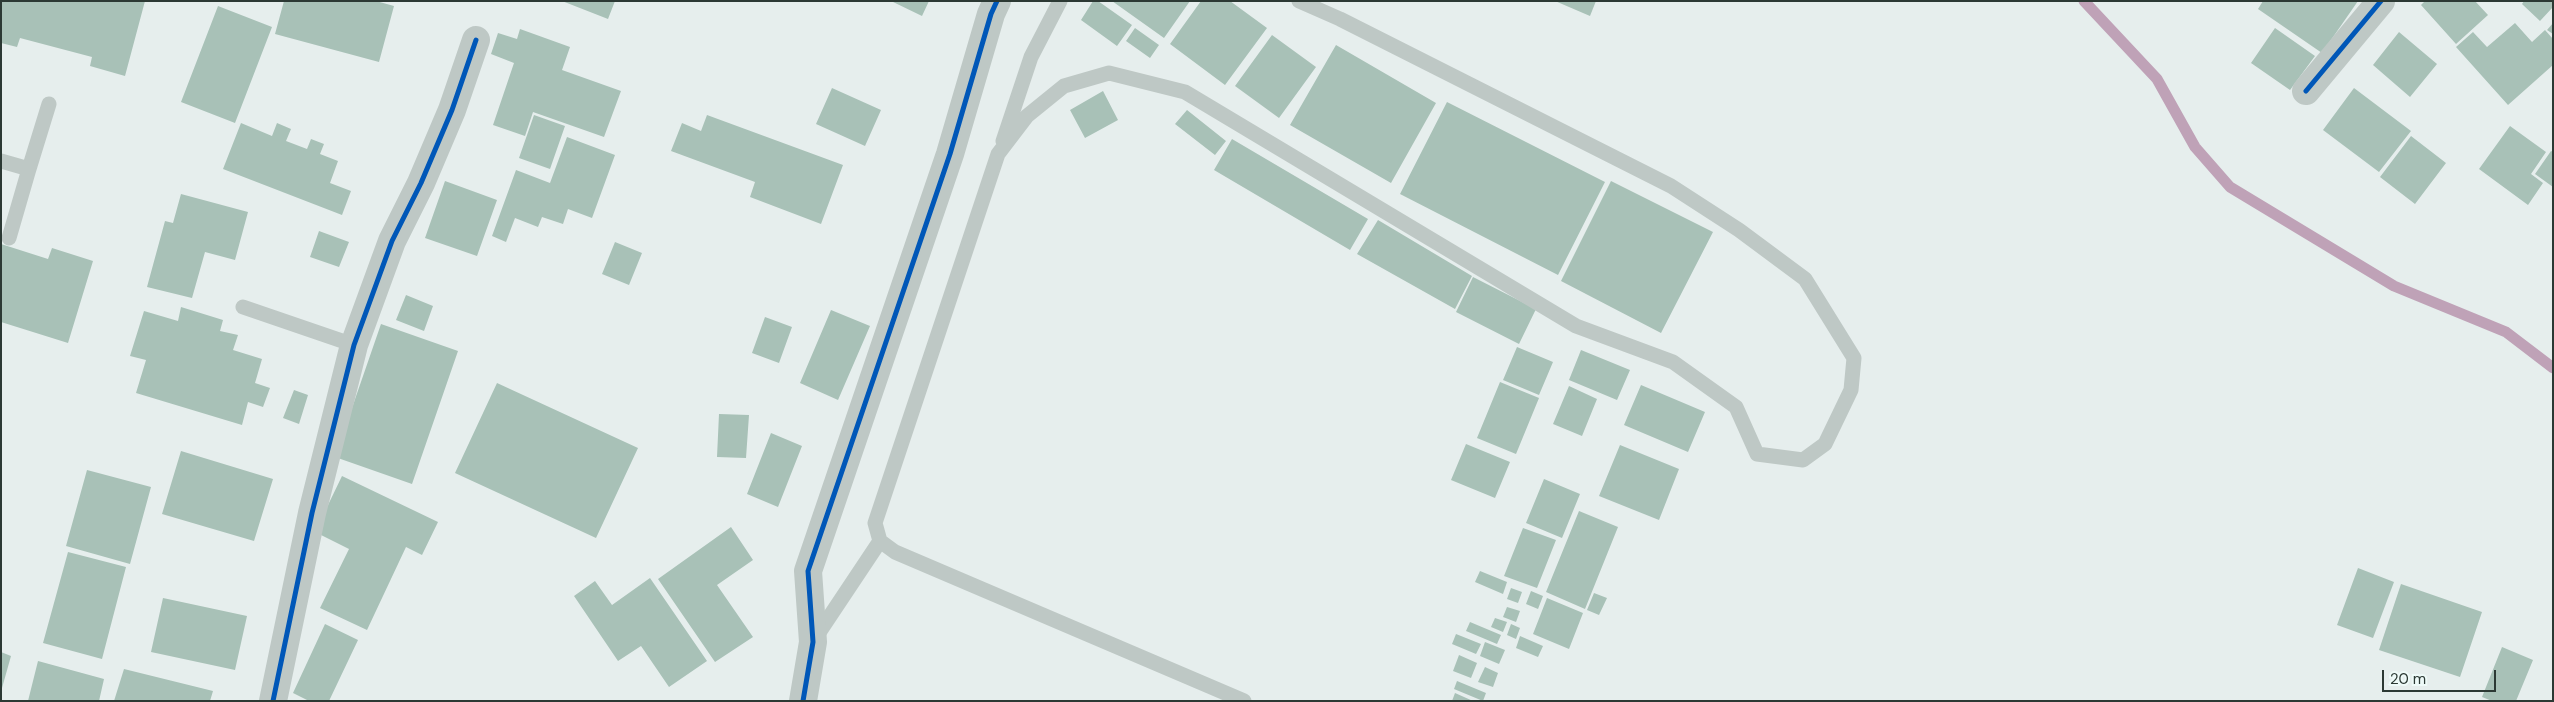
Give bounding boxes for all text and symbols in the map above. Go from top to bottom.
scale bar [2384,660,2498,692]
text: 20 m [2390,669,2426,689]

